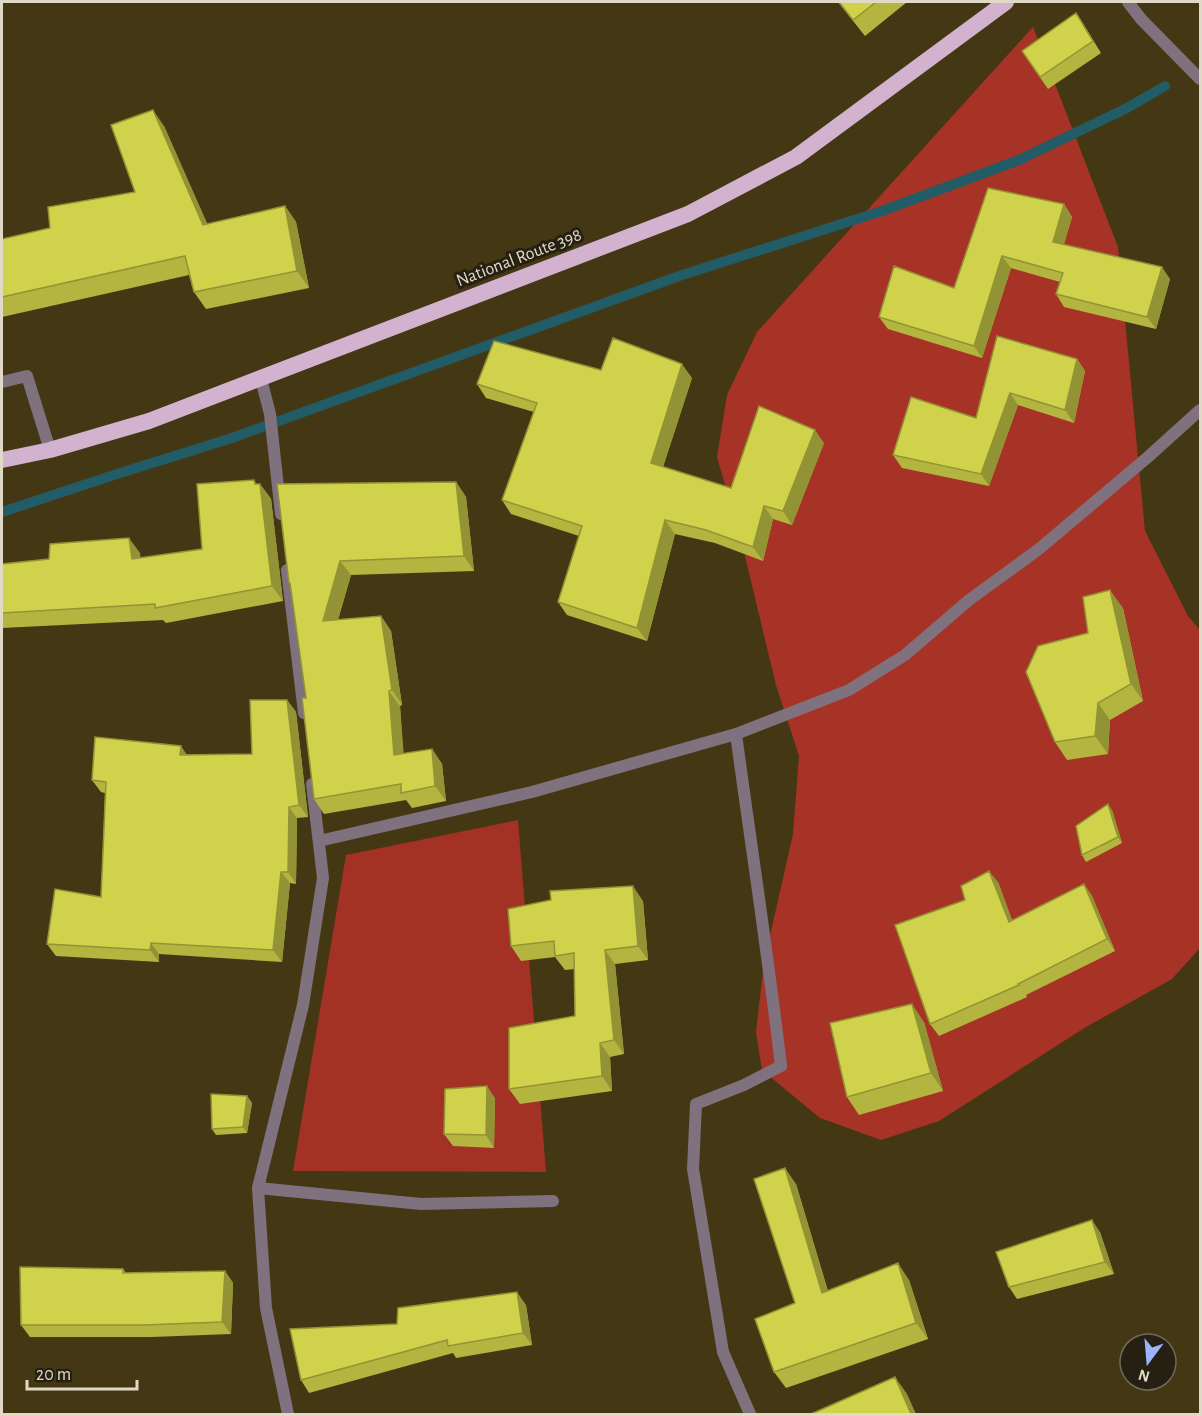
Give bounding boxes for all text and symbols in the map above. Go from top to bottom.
street label: National Route 398 [454,226,584,290]
north arrow [1118,1332,1178,1392]
scale bar [27,1353,136,1391]
text: 20 m [36,1366,71,1384]
text: N [1137,1366,1152,1385]

